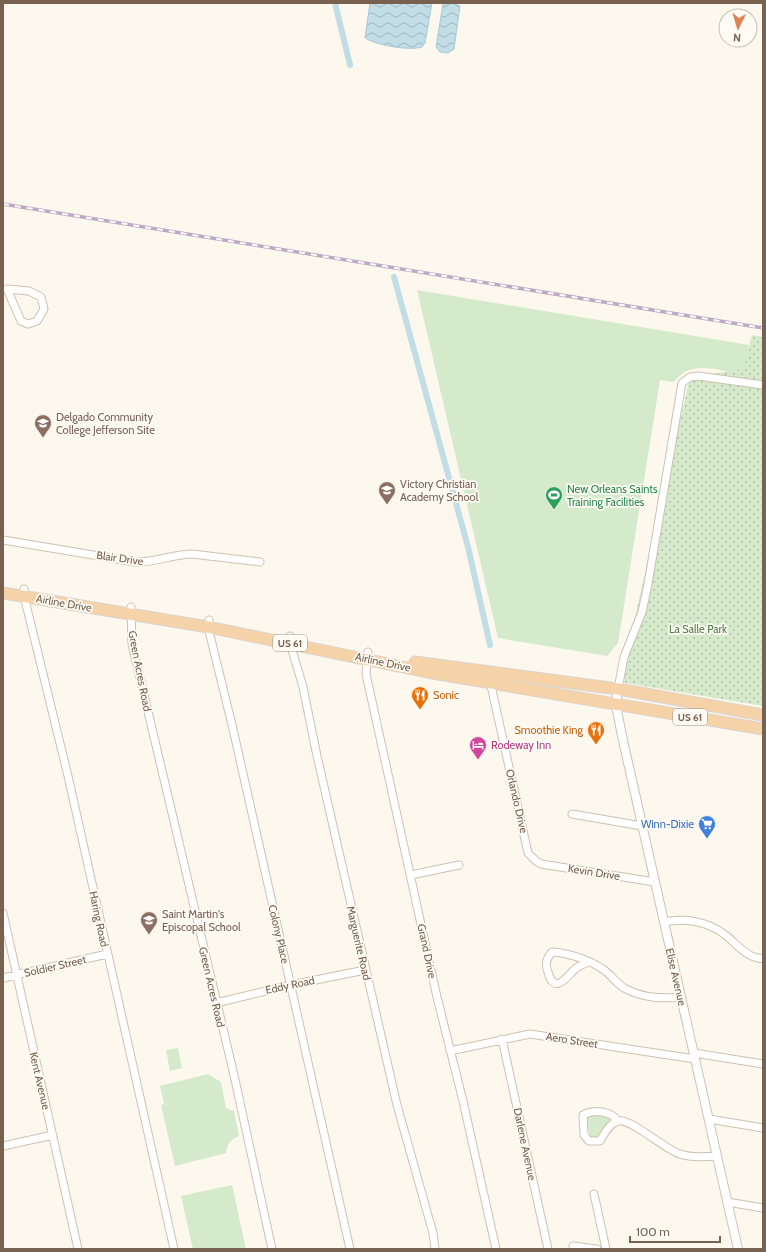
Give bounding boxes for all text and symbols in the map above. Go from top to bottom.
north arrow [718,8,758,48]
text: N [733,31,742,45]
place label: Delgado Community College Jefferson Site [56,410,155,437]
school or university icon: Delgado Community College Jefferson Site [33,413,53,438]
place label: Victory Christian Academy School [400,477,479,504]
school or university icon: Victory Christian Academy School [377,480,397,505]
place label: New Orleans Saints Training Facilities [567,482,658,509]
sports icon: New Orleans Saints Training Facilities [544,485,564,510]
street label: Blair Drive [96,548,145,568]
street label: Airline Drive [35,591,93,615]
park label: La Salle Park [669,622,727,636]
street label: Green Acres Road [125,629,155,713]
road number: US 61 [273,635,307,651]
street label: Airline Drive [354,649,412,675]
restaurant icon: Sonic [410,685,430,710]
place label: Sonic [433,688,459,702]
road number: US 61 [673,709,707,725]
restaurant icon: Smoothie King [586,720,606,745]
place label: Smoothie King [514,723,584,737]
hotel icon: Rodeway Inn [468,735,488,760]
place label: Rodeway Inn [491,738,551,752]
street label: Orlando Drive [503,768,531,835]
supermarket icon: Winn-Dixie [697,814,717,839]
place label: Winn-Dixie [641,817,694,831]
street label: Kevin Drive [567,861,621,883]
street label: Haring Road [86,890,112,948]
street label: Colony Place [265,903,293,965]
street label: Marguerite Road [344,904,374,982]
place label: Saint Martin's Episcopal School [162,907,241,934]
school or university icon: Saint Martin's Episcopal School [139,910,159,935]
street label: Grand Drive [414,922,440,980]
street label: Green Acres Road [196,945,228,1029]
street label: Elise Avenue [663,947,689,1007]
street label: Soldier Street [23,952,88,980]
street label: Eddy Road [264,973,316,997]
street label: Aero Street [545,1029,599,1051]
street label: Kent Avenue [27,1051,53,1111]
street label: Darlene Avenue [510,1106,540,1182]
scale bar [630,1218,720,1244]
text: 100 m [636,1224,670,1239]

